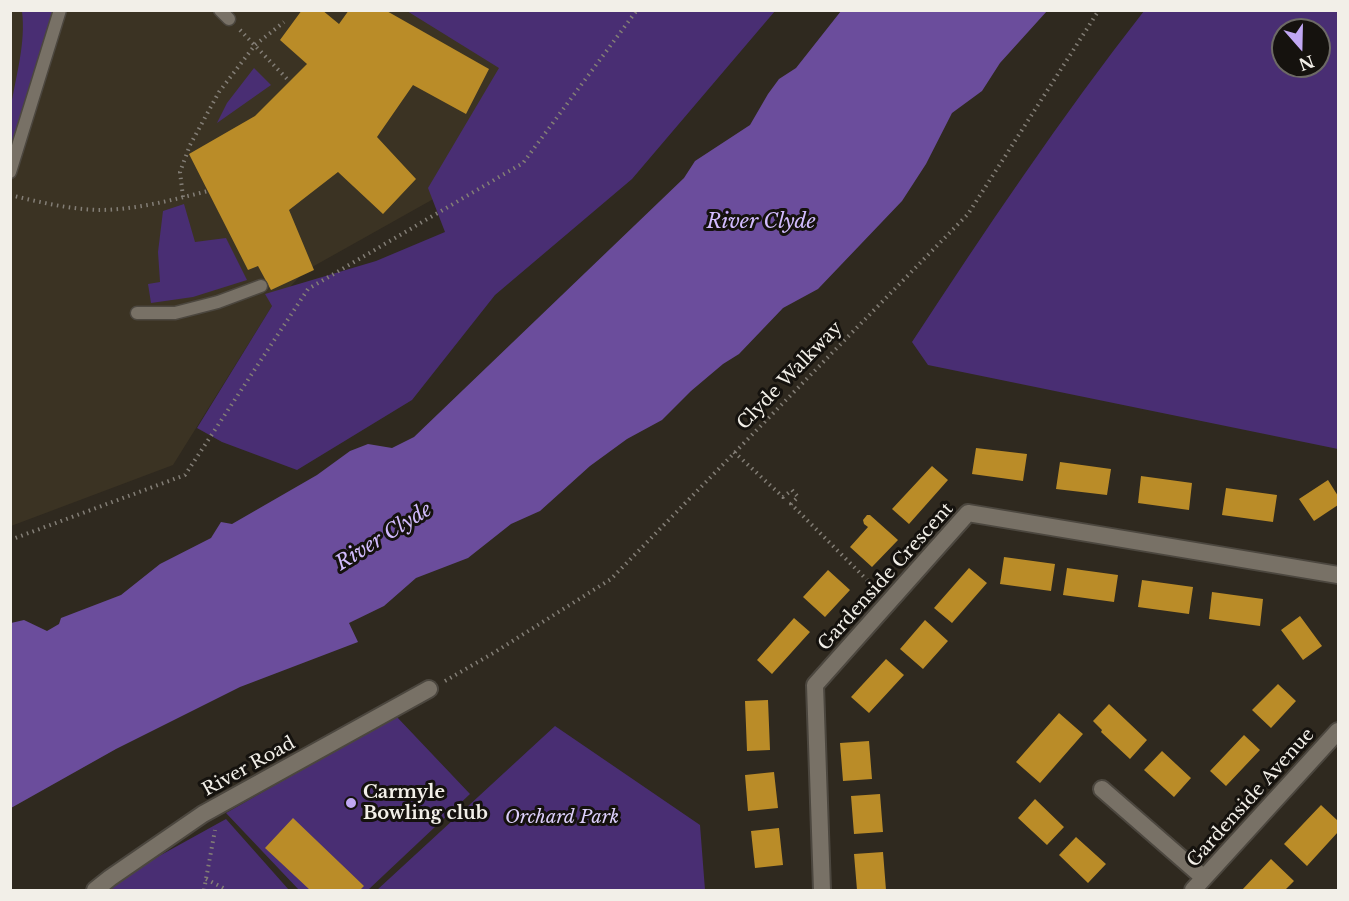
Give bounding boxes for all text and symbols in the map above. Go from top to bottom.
north arrow [1271,18,1331,78]
text: N [1296,51,1317,75]
water label: River Clyde [706,210,816,234]
street label: Clyde Walkway [733,318,847,434]
water label: River Clyde [331,498,437,576]
street label: Gardenside Crescent [814,499,958,655]
street label: Gardenside Avenue [1183,724,1319,872]
street label: River Road [199,733,299,801]
place label: Carmyle Bowling club [363,782,488,824]
marker: Carmyle Bowling club [344,796,358,810]
park label: Orchard Park [505,807,619,829]

